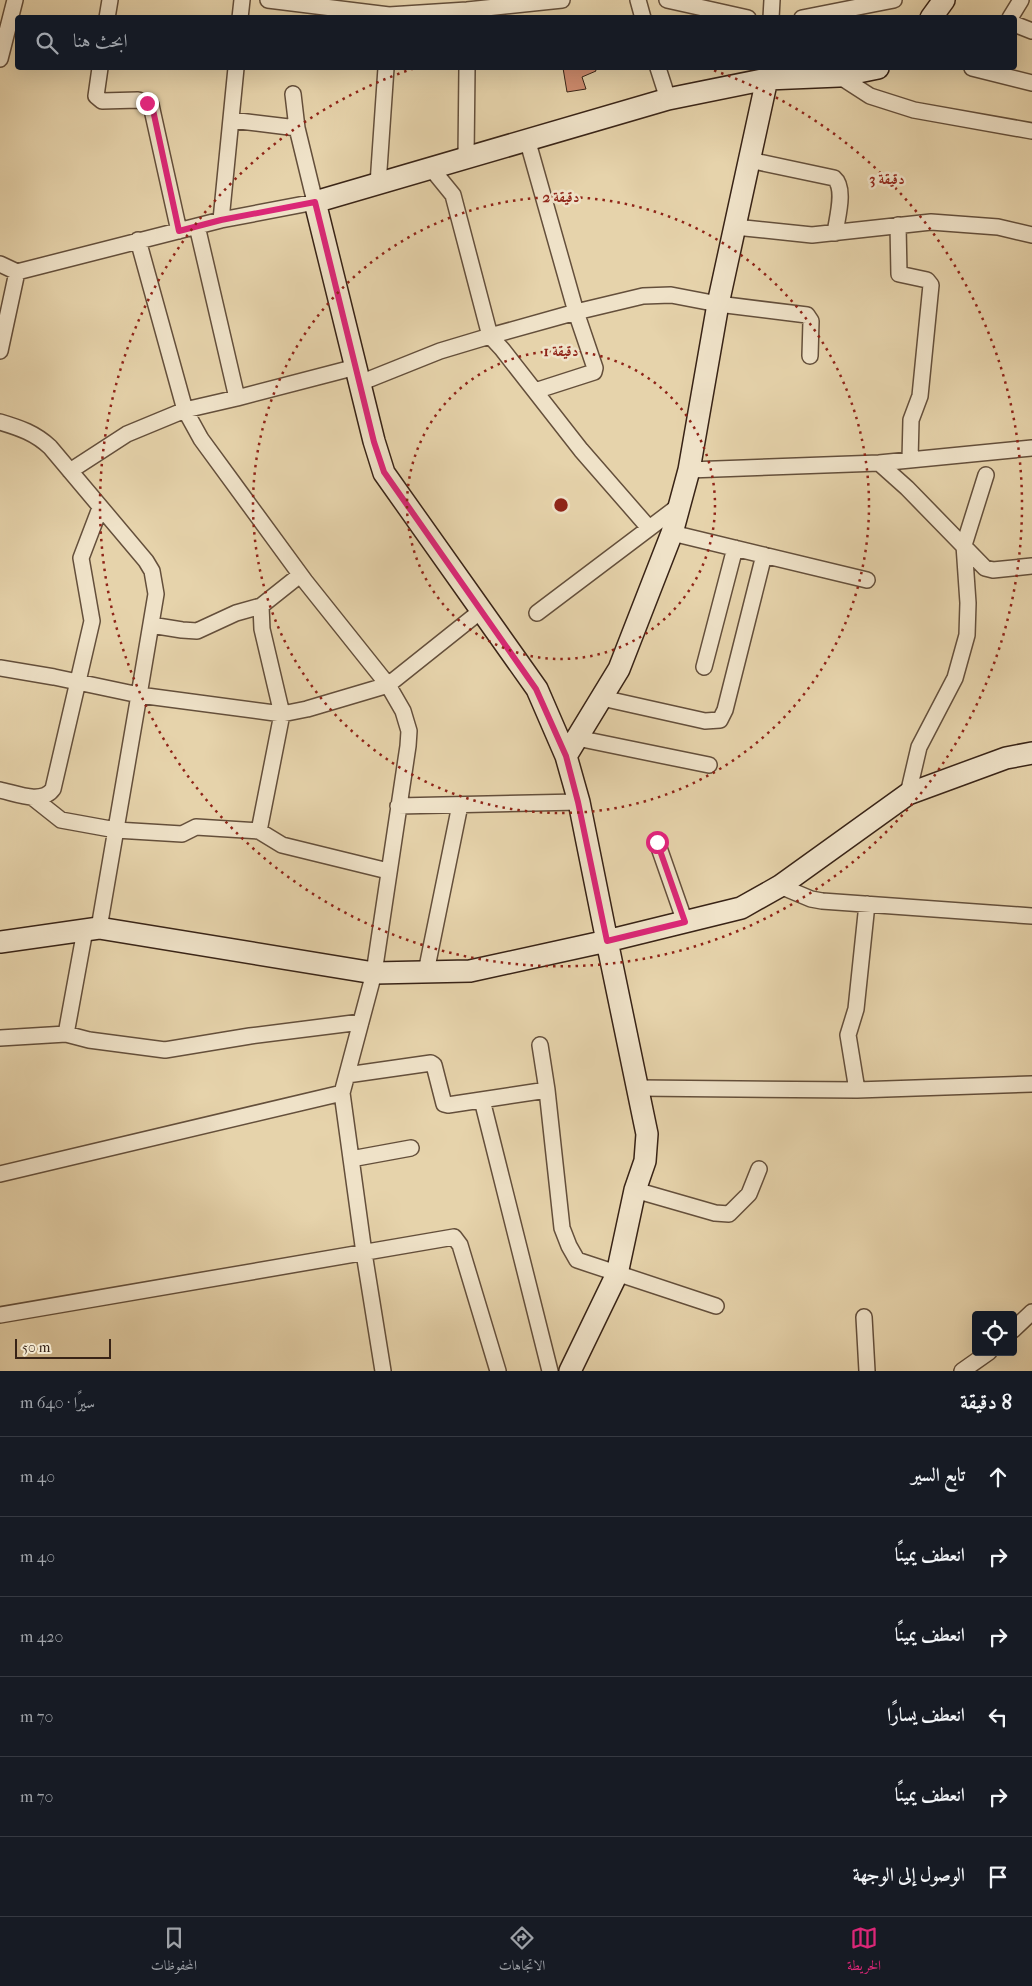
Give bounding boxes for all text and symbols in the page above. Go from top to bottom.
search box [15,15,1017,70]
icon: search [33,29,61,57]
text: ابحث هنا [73,30,128,52]
route end [136,92,159,115]
text: 3 دقيقة [869,170,905,188]
text: 2 دقيقة [542,188,580,206]
text: 1 دقيقة [544,342,578,360]
centre of rings [552,496,570,514]
route start [646,831,669,854]
map controls [972,1311,1017,1356]
button: locate [972,1311,1017,1356]
scale bar [15,1336,111,1359]
text: 50 m [22,1339,50,1356]
text: 8 دقيقة [960,1390,1012,1414]
text: سيرًا · 640 m [20,1393,95,1412]
icon: ahead [984,1463,1012,1491]
text: تابع السير [911,1464,965,1486]
text: 40 m [20,1467,55,1486]
icon: right [984,1543,1012,1571]
text: انعطف يمينًا [895,1544,965,1566]
text: 40 m [20,1547,55,1566]
icon: right [984,1623,1012,1651]
text: انعطف يمينًا [895,1624,965,1646]
text: 420 m [20,1627,63,1646]
icon: left [984,1703,1012,1731]
text: انعطف يسارًا [887,1704,965,1726]
text: 70 m [20,1707,53,1726]
icon: right [984,1783,1012,1811]
text: انعطف يمينًا [895,1784,965,1806]
text: 70 m [20,1787,53,1806]
icon: arrive [984,1863,1012,1891]
text: الوصول إلى الوجهة [853,1864,965,1886]
tab: المحفوظات [151,1924,197,1979]
tab: الاتجاهات [499,1924,545,1979]
tab: الخريطة [847,1924,881,1979]

